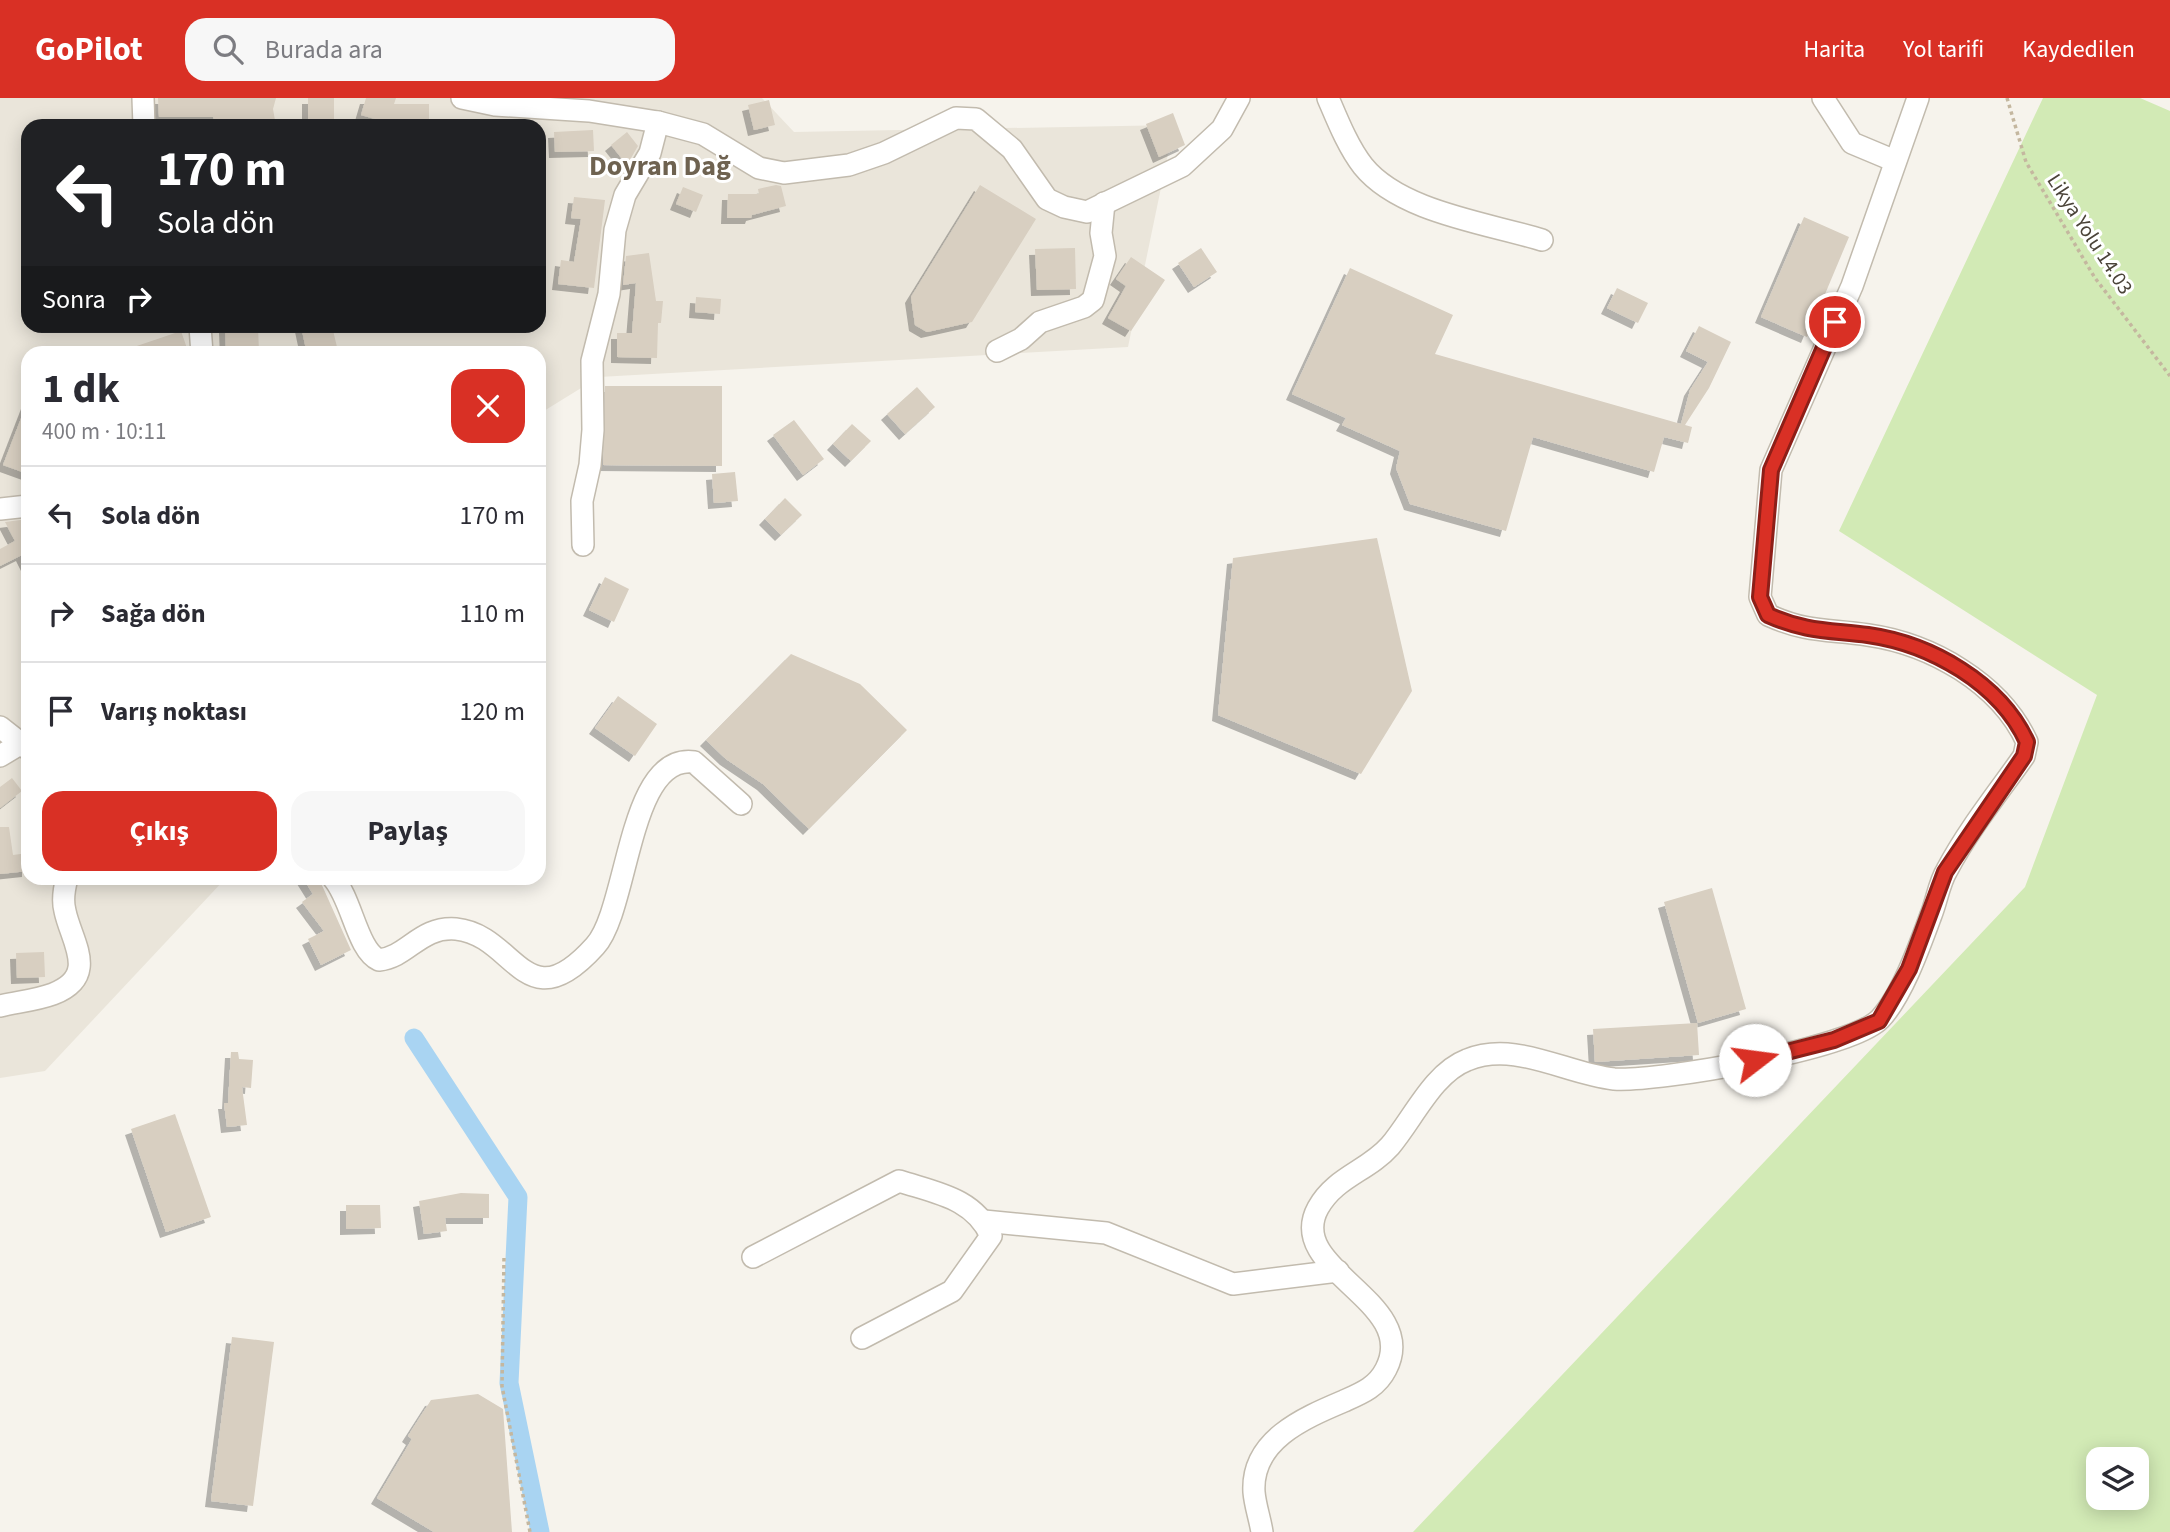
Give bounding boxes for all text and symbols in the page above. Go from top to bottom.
search box [185,18,675,81]
text: GoPilot [35,26,143,73]
icon: search [209,30,247,68]
text: Burada ara [265,31,383,68]
text: Harita [1803,32,1865,67]
text: Yol tarifi [1903,32,1984,67]
text: Kaydedilen [2022,32,2135,67]
text: 170 m [157,135,286,205]
district label: Doyran Dağ [589,146,731,186]
icon: left [42,147,133,238]
street label: Likya Yolu 14.03 [2040,168,2140,300]
text: Sola dön [157,200,275,246]
icon: right [120,280,158,318]
text: Sonra [42,281,106,318]
pin [1805,292,1865,352]
icon: arrive [1816,303,1854,341]
text: 1 dk [42,359,120,419]
button: close [451,369,525,443]
text: 400 m · 10:11 [42,415,166,448]
icon: left [42,496,80,534]
text: Sola dön [101,497,200,534]
text: 170 m [459,497,525,534]
icon: right [42,594,80,632]
text: Sağa dön [101,595,206,632]
text: 110 m [459,595,525,632]
icon: arrive [42,692,80,730]
text: Varış noktası [101,693,247,730]
text: 120 m [459,693,525,730]
button: Çıkış [42,791,277,871]
button: Paylaş [291,791,525,871]
position arrow [1718,1023,1792,1097]
map controls [2086,1447,2149,1510]
button: layers [2086,1447,2149,1510]

